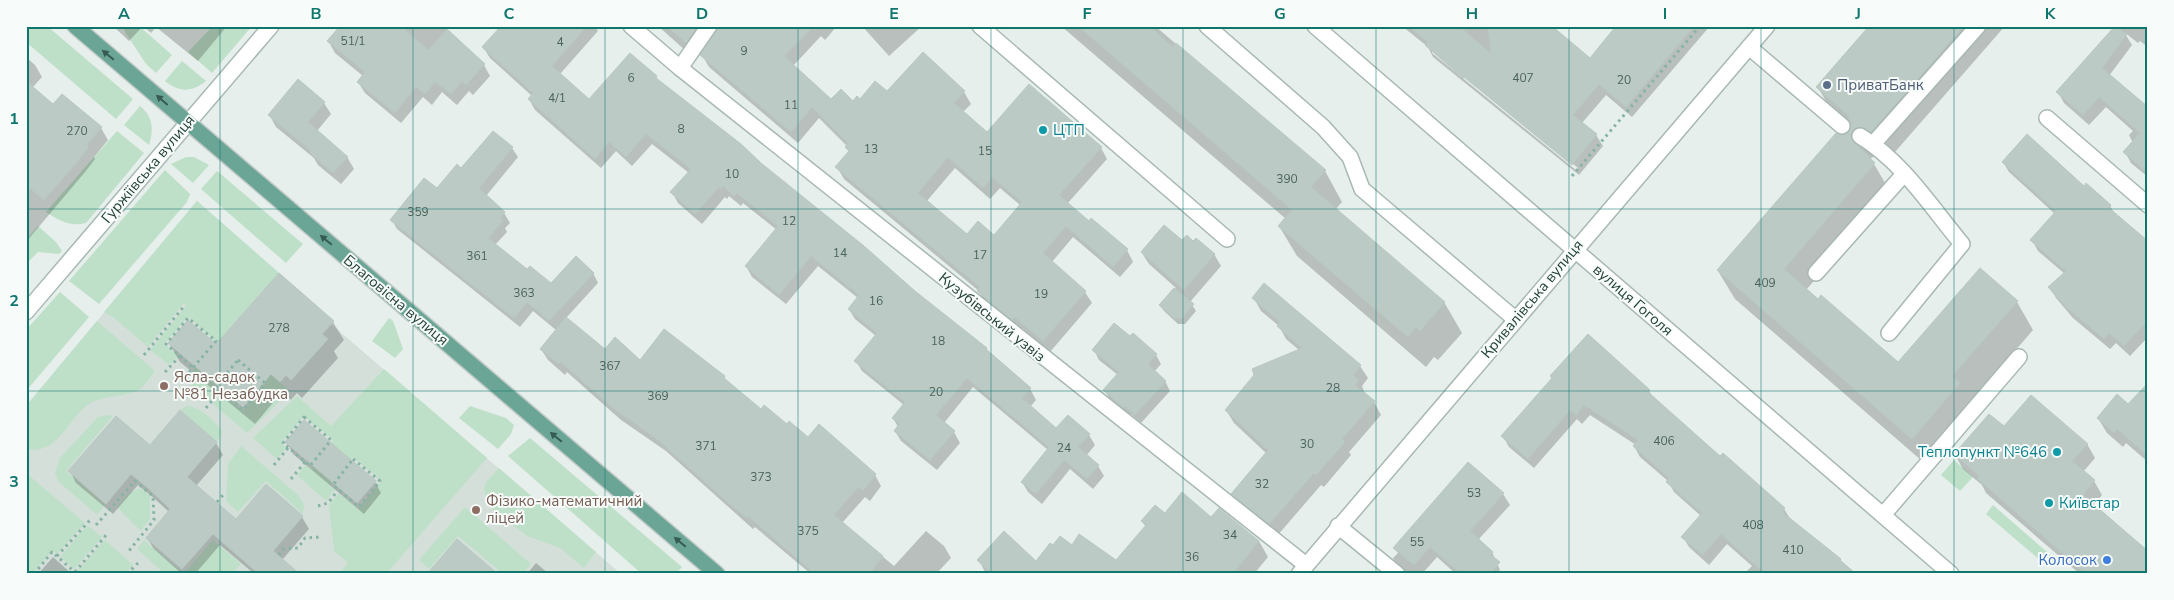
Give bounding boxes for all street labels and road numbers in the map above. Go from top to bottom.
street label: Гуржіївська вулиця [97,111,199,227]
street label: Кривалівська вулиця [1476,235,1588,363]
street label: Благовісна вулиця [339,250,453,350]
street label: вулиця Гоголя [1589,260,1677,340]
street label: Кузубівський узвіз [935,268,1049,366]

